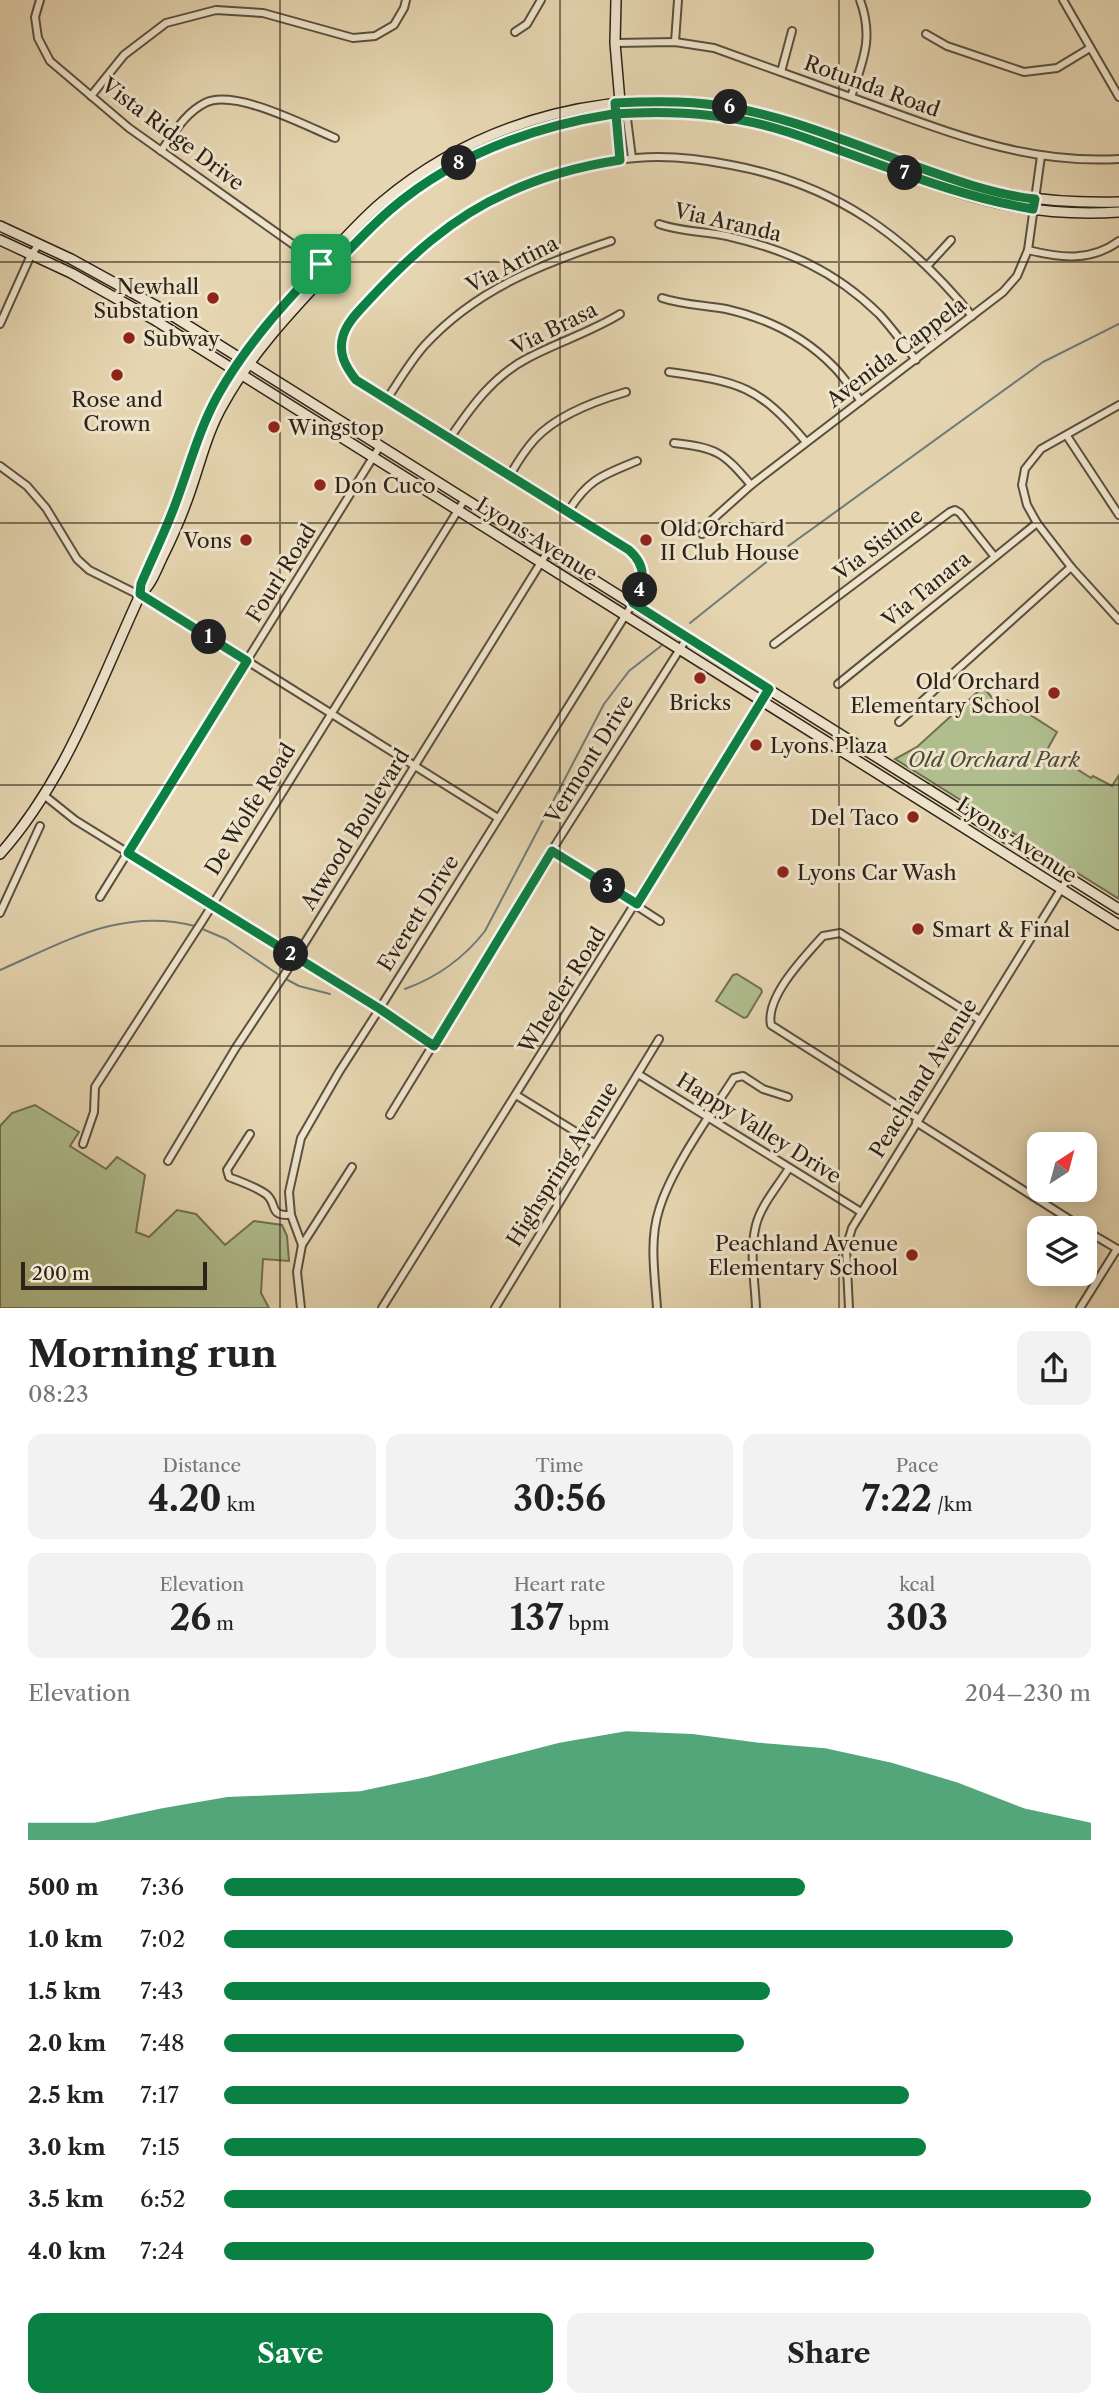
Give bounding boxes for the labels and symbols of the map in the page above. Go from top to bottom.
street label: Rotunda Road [801,50,944,122]
street label: Vista Ridge Drive [96,72,249,196]
pin: 6 [712,90,748,124]
pin: 8 [442,146,476,180]
pin: 7 [888,156,922,190]
street label: Via Aranda [671,197,785,247]
street label: Via Artina [461,230,563,298]
pin [291,234,351,294]
place label: Newhall Substation [93,274,199,323]
marker: Newhall Substation [205,290,221,306]
street label: Avenida Cappela [821,291,971,413]
street label: Via Brasa [506,296,602,360]
place label: Subway [143,326,220,351]
marker: Subway [121,330,137,346]
marker: Rose and Crown [109,367,125,383]
place label: Rose and Crown [71,387,163,436]
place label: Wingstop [287,415,384,440]
marker: Wingstop [266,419,282,435]
place label: Don Cuco [334,473,436,498]
marker: Don Cuco [312,477,328,493]
street label: Lyons Avenue [472,492,602,586]
street label: Via Sistine [828,503,927,586]
place label: Old Orchard II Club House [660,516,799,565]
street label: Fourl Road [241,519,321,627]
place label: Vons [183,528,232,553]
marker: Vons [238,532,254,548]
marker: Old Orchard II Club House [638,532,654,548]
street label: Via Tanara [876,545,976,633]
pin: 4 [622,572,658,608]
pin: 1 [192,620,227,654]
place label: Old Orchard Elementary School [850,669,1040,718]
marker: Bricks [692,670,708,686]
marker: Old Orchard Elementary School [1046,685,1062,701]
street label: Vermont Drive [539,690,639,829]
place label: Bricks [669,690,731,715]
place label: Lyons Plaza [770,733,889,758]
marker: Lyons Plaza [748,737,764,753]
street label: De Wolfe Road [200,738,301,879]
street label: Atwood Boulevard [295,744,415,915]
park label: Old Orchard Park [908,747,1080,772]
street label: Lyons Avenue [952,792,1082,888]
place label: Del Taco [810,805,899,830]
marker: Del Taco [905,809,921,825]
street label: Everett Drive [372,850,464,976]
place label: Lyons Car Wash [797,860,957,885]
marker: Lyons Car Wash [775,864,791,880]
pin: 3 [590,868,626,903]
place label: Smart & Final [932,917,1070,942]
marker: Smart & Final [910,921,926,937]
street label: Wheeler Road [513,922,611,1059]
pin: 2 [274,936,308,972]
street label: Peachland Avenue [864,994,982,1162]
street label: Happy Valley Drive [672,1067,846,1189]
street label: Highspring Avenue [501,1077,623,1251]
north arrow [1027,1132,1097,1202]
place label: Peachland Avenue Elementary School [708,1231,898,1280]
marker: Peachland Avenue Elementary School [904,1247,920,1263]
scale bar [21,1259,206,1291]

